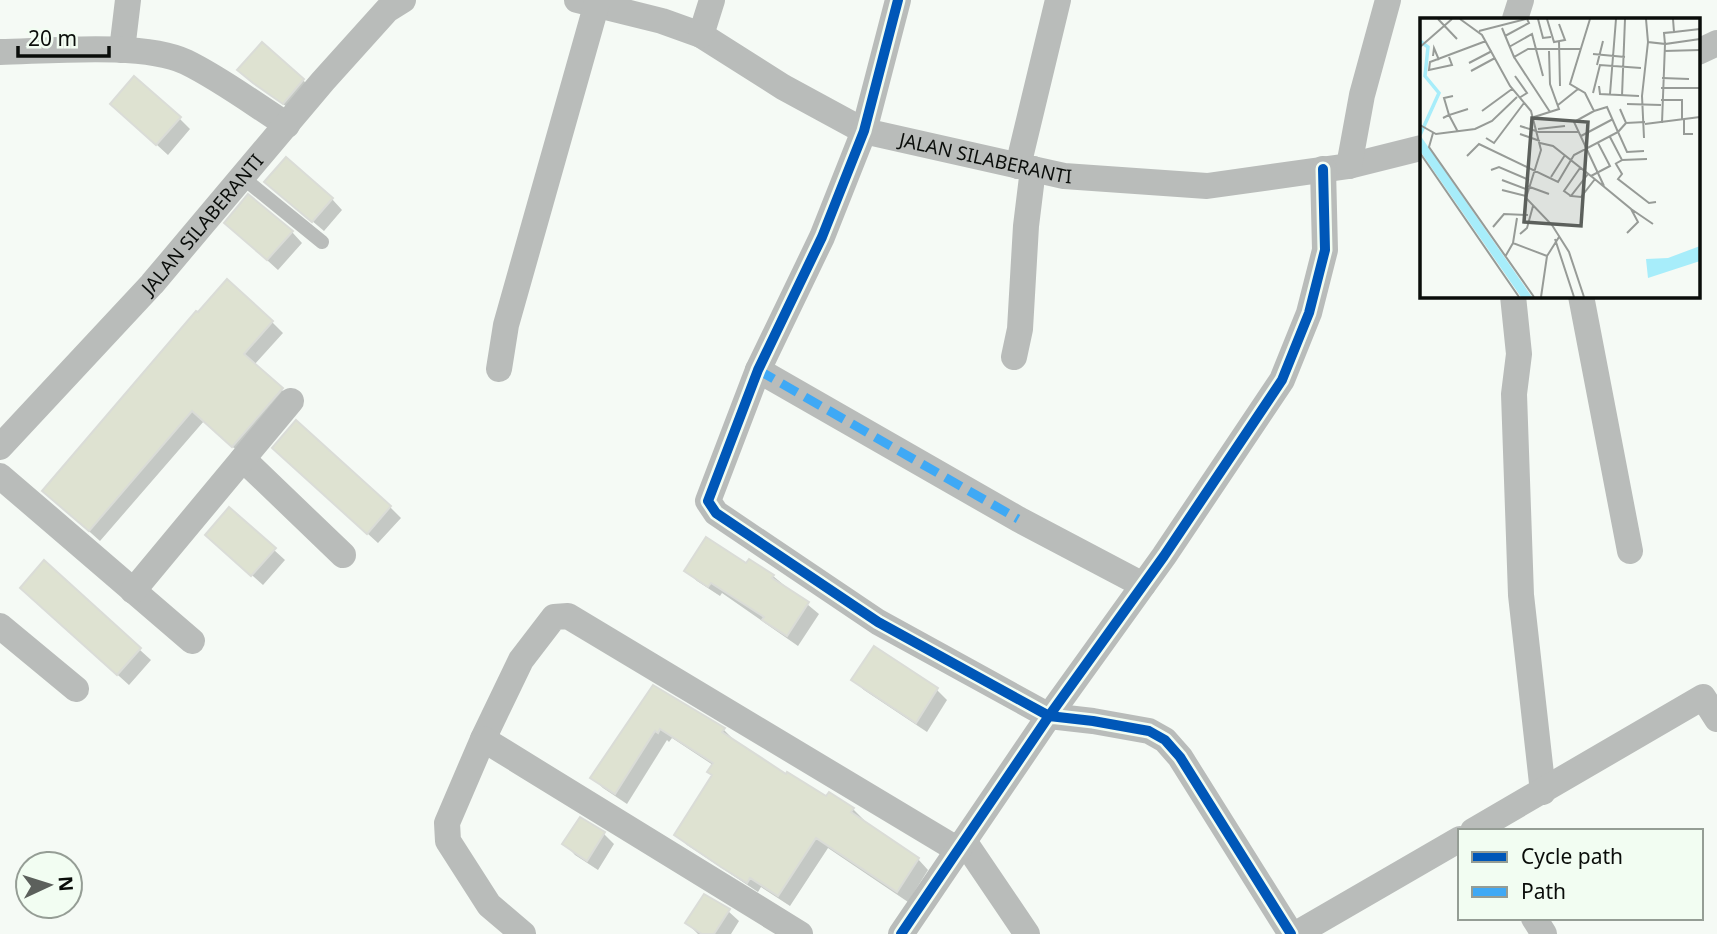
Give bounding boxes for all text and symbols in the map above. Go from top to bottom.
scale bar [18,14,108,58]
inset map [1420,18,1700,298]
text: 20 m [28,24,77,52]
street label: JALAN SILABERANTI [895,126,1073,190]
street label: JALAN SILABERANTI [134,148,269,302]
legend [1458,829,1703,920]
text: Cycle path [1521,842,1623,870]
north arrow [14,850,84,920]
text: N [52,875,79,892]
text: Path [1521,877,1566,905]

